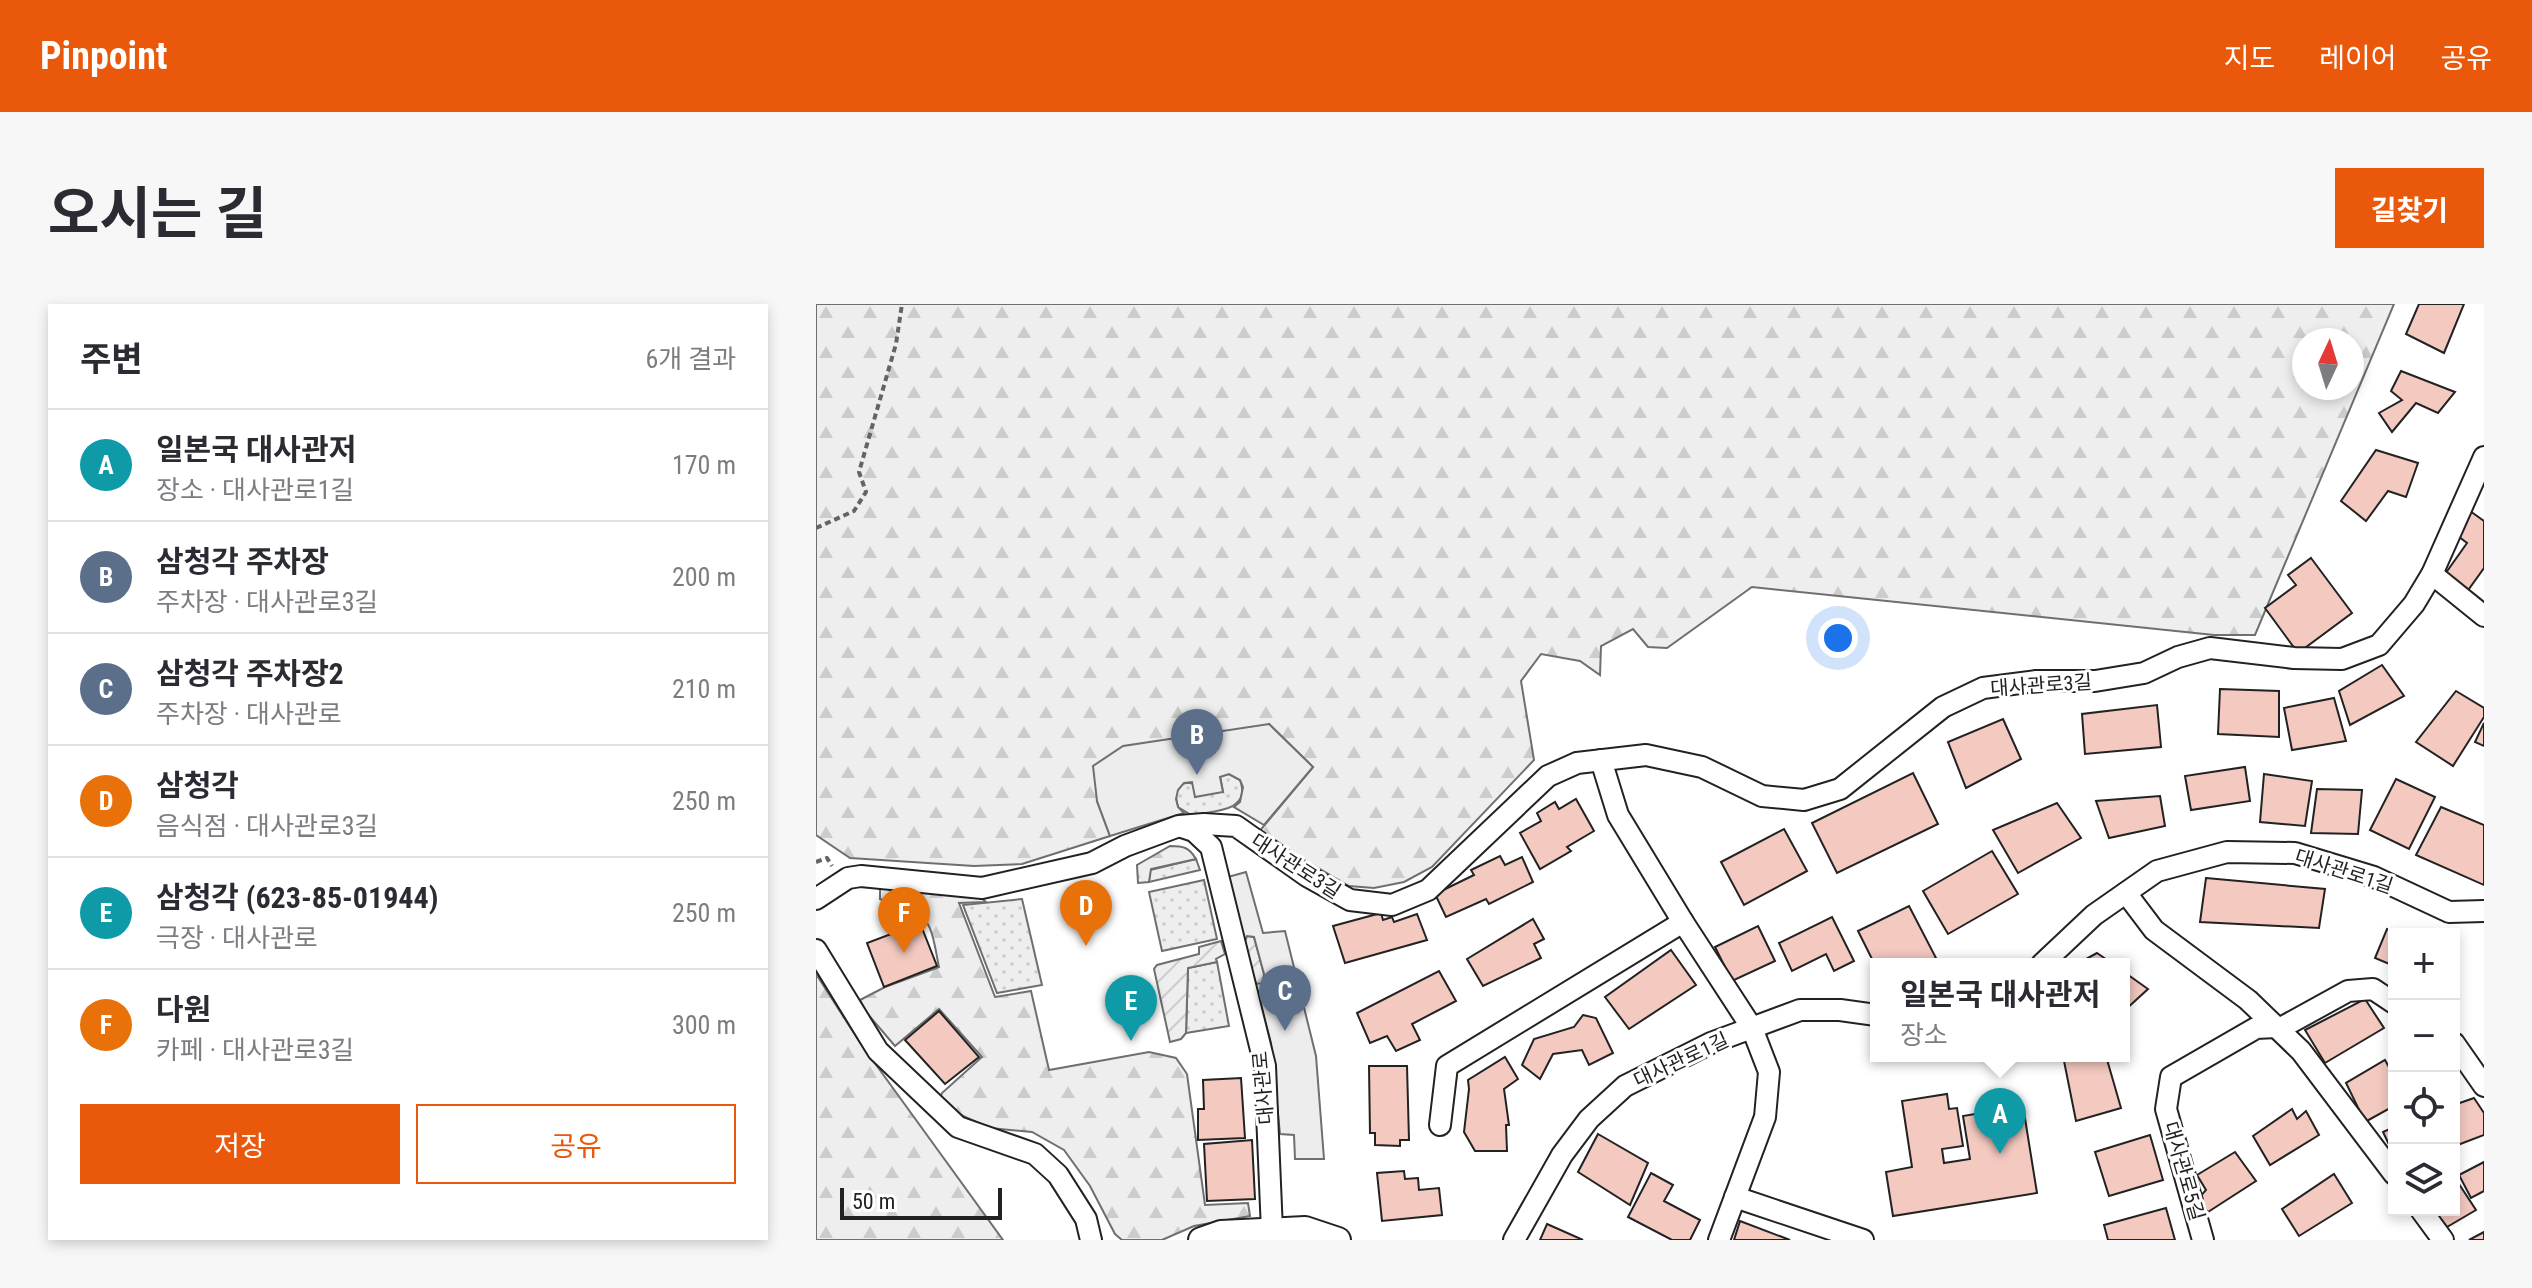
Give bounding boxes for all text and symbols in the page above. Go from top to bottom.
text: Pinpoint [40,34,168,78]
text: 지도 [2224,42,2275,75]
text: 레이어 [2319,42,2396,75]
text: 공유 [2440,42,2492,75]
button: 길찾기 [2335,168,2484,248]
text: 오시는 길 [48,181,267,247]
north arrow [2292,328,2364,400]
text: 주변 [80,339,143,379]
text: 6개 결과 [645,344,736,374]
text: 일본국 대사관저 [156,432,356,467]
text: A [98,450,114,480]
text: 170 m [672,450,736,480]
text: 장소 · 대사관로1길 [156,475,355,505]
text: 삼청각 주차장 [156,544,329,579]
text: B [99,562,113,592]
text: 200 m [672,562,736,592]
text: 주차장 · 대사관로3길 [156,587,378,617]
your location [1818,618,1858,658]
text: 삼청각 주차장2 [156,656,344,691]
street label: 대사관로3길 [1989,669,2093,701]
text: C [99,674,113,704]
text: 210 m [672,674,736,704]
text: 주차장 · 대사관로 [156,699,342,729]
pin: B [1171,709,1223,775]
text: 삼청각 [156,768,239,803]
text: D [99,786,113,816]
text: 250 m [672,786,736,816]
text: 음식점 · 대사관로3길 [156,811,378,841]
street label: 대사관로3길 [1247,828,1345,904]
street label: 대사관로1길 [2292,844,2396,898]
text: 삼청각 (623-85-01944) [156,880,438,915]
pin: D [1060,880,1112,946]
pin: F [878,887,930,953]
text: E [100,898,112,928]
text: 250 m [672,898,736,928]
text: 극장 · 대사관로 [156,923,318,953]
map controls [2388,928,2460,1216]
button: + [2388,928,2460,1000]
popup [1870,958,2130,1062]
pin: C [1259,965,1311,1031]
pin: E [1105,975,1157,1041]
text: 일본국 대사관저 [1900,977,2100,1012]
text: 다원 [156,992,211,1027]
button: − [2388,1000,2460,1072]
text: F [100,1010,112,1040]
text: 300 m [672,1010,736,1040]
text: 장소 [1900,1020,1948,1050]
street label: 대사관로1길 [1630,1028,1732,1092]
text: 카페 · 대사관로3길 [156,1035,355,1065]
street label: 대사관로 [1248,1050,1278,1126]
button: locate [2388,1072,2460,1144]
pin: A [1974,1088,2026,1154]
button: 저장 [80,1104,400,1184]
button: 공유 [416,1104,736,1184]
street label: 대사관로5길 [2158,1119,2210,1223]
button: layers [2388,1144,2460,1216]
scale bar [840,1184,1002,1220]
text: 50 m [852,1189,895,1214]

